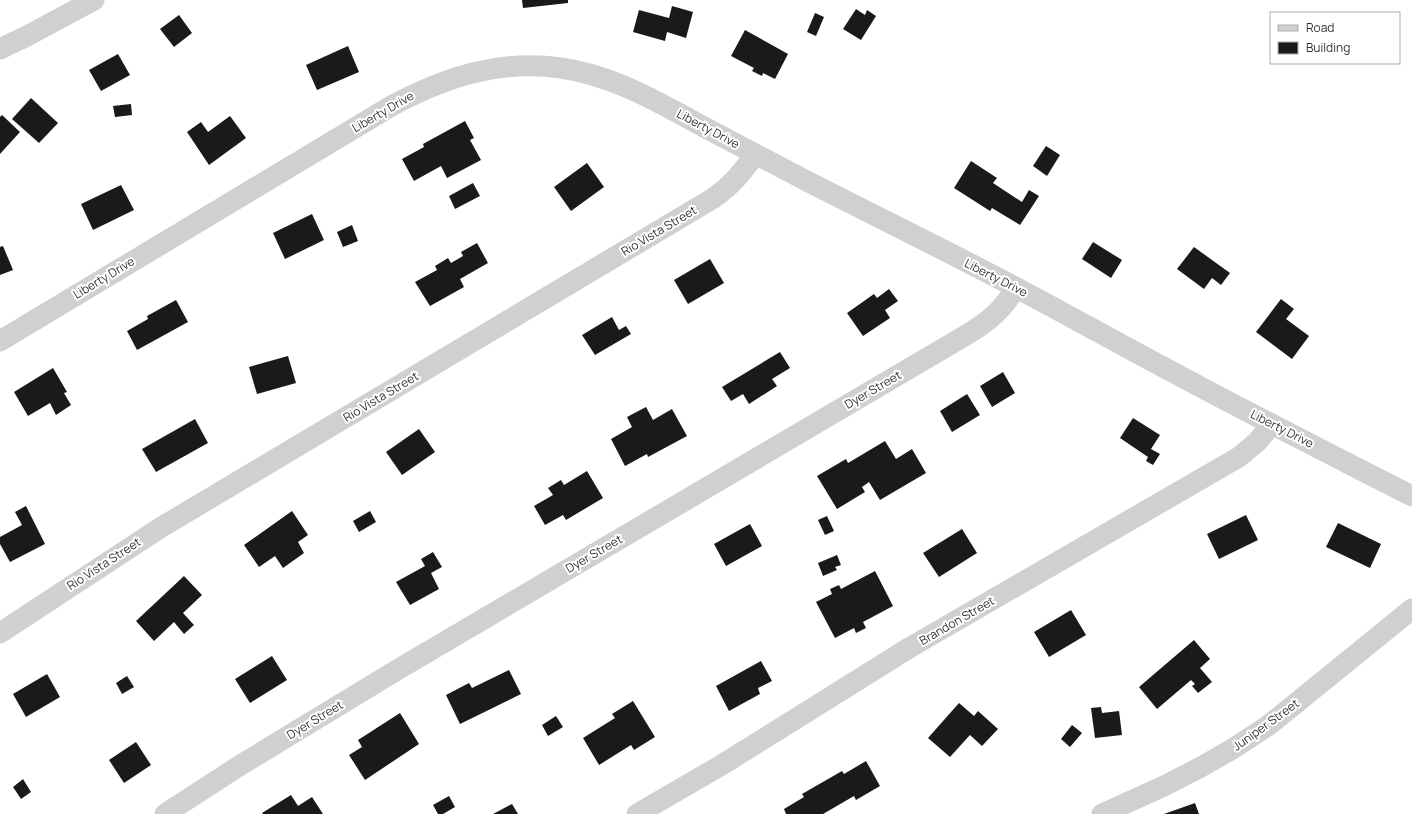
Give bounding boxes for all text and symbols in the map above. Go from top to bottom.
legend [1270,12,1400,64]
text: Road [1306,19,1334,36]
text: Building [1306,39,1350,56]
street label: Liberty Drive [349,87,417,136]
street label: Liberty Drive [674,105,743,152]
street label: Rio Vista Street [618,201,700,260]
street label: Liberty Drive [70,253,138,303]
street label: Liberty Drive [962,254,1031,301]
street label: Dyer Street [841,366,905,413]
street label: Rio Vista Street [340,367,422,426]
street label: Liberty Drive [1248,405,1317,452]
street label: Dyer Street [562,530,626,577]
street label: Rio Vista Street [63,533,144,594]
street label: Brandon Street [916,592,998,649]
street label: Juniper Street [1229,694,1303,755]
street label: Dyer Street [283,696,346,743]

